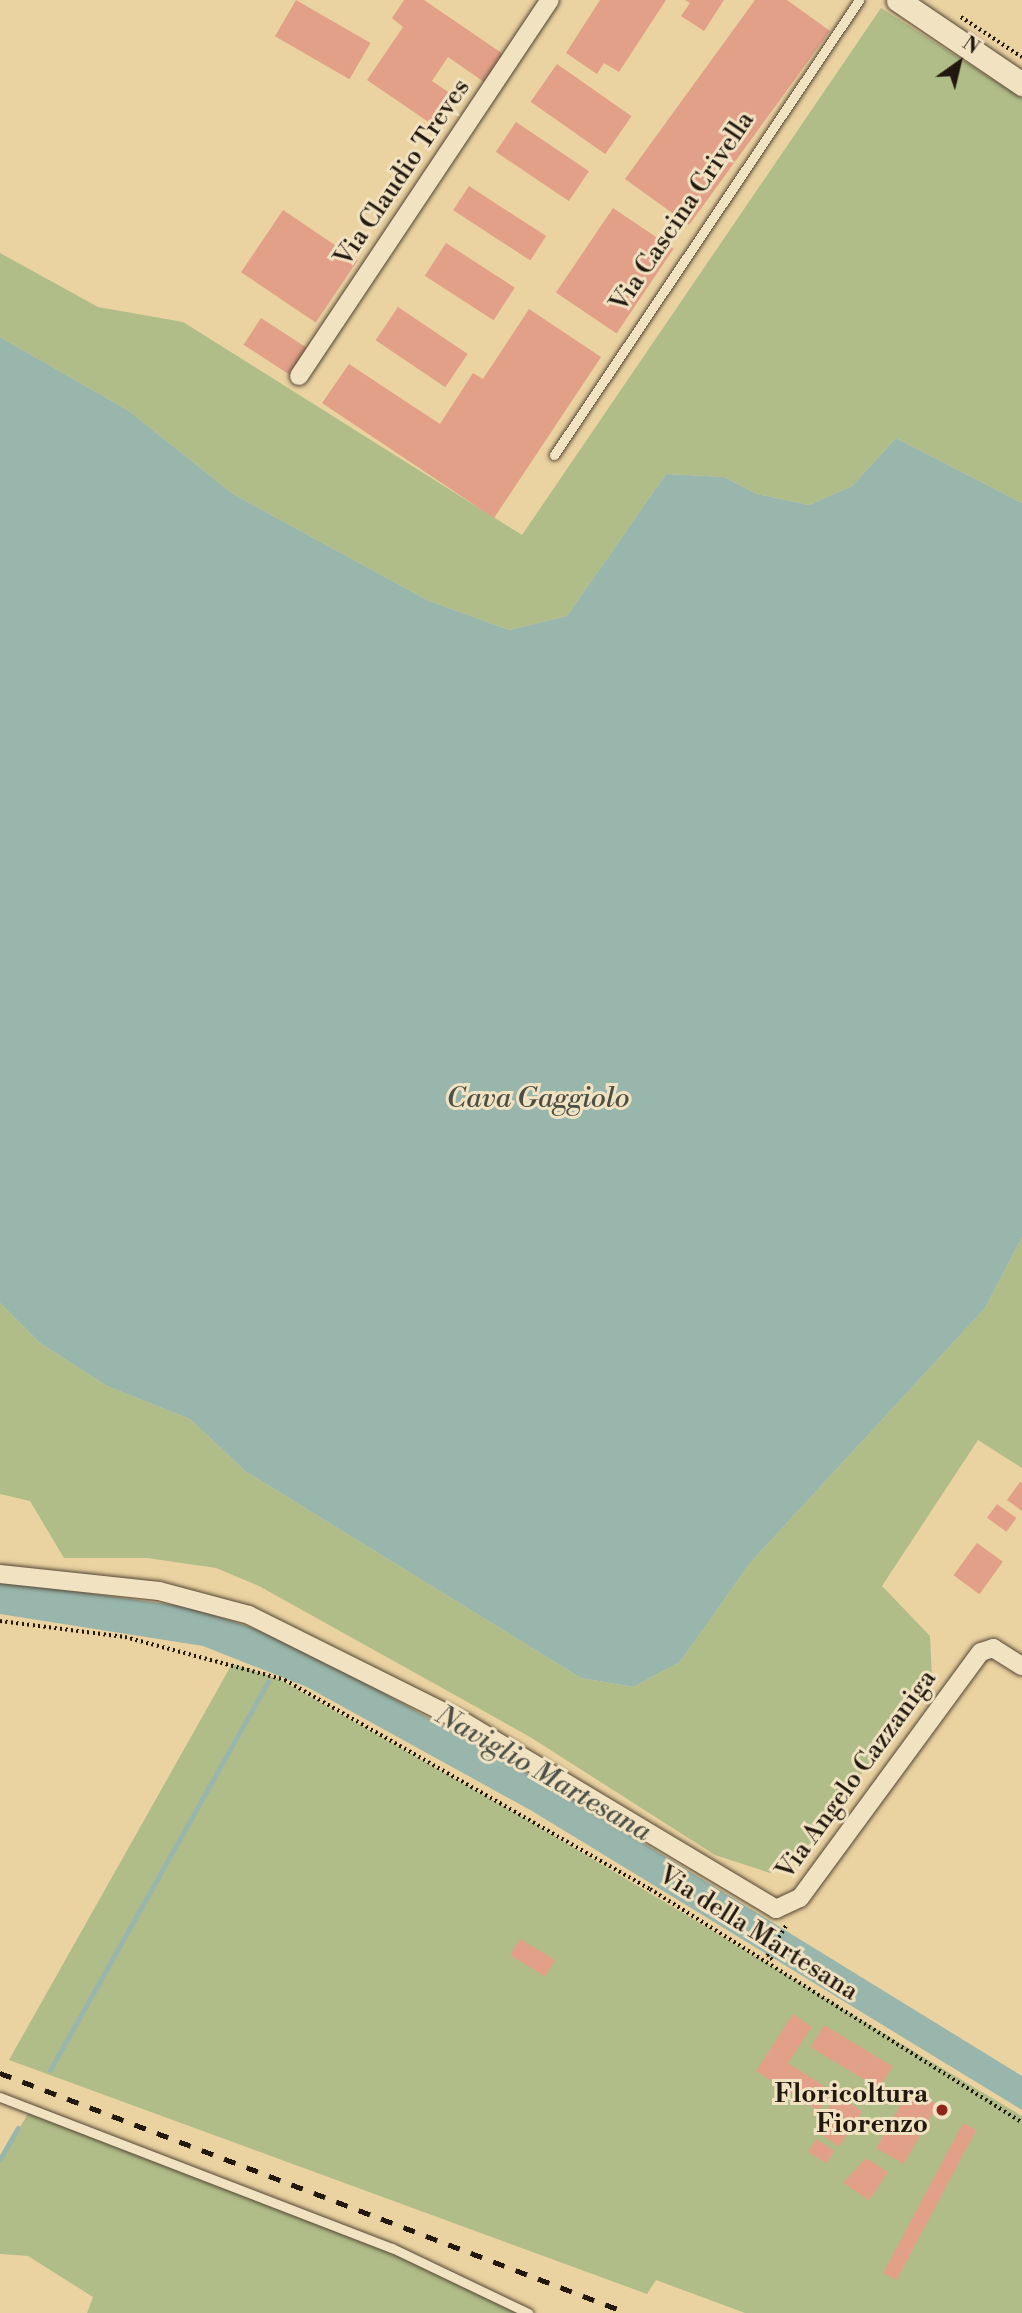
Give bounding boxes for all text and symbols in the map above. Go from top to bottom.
north arrow [924,28,994,98]
text: N [958,31,984,60]
street label: Via Claudio Treves [329,73,477,273]
street label: Via Cascina Crivella [604,106,762,318]
water label: Cava Gaggiolo [447,1082,629,1116]
street label: Via Angelo Cazzaniga [771,1664,943,1886]
water label: Naviglio Martesana [429,1699,657,1849]
street label: Via della Martesana [652,1860,864,2008]
place label: Floricoltura Fiorenzo [774,2079,928,2140]
marker: Floricoltura Fiorenzo [934,2102,950,2118]

